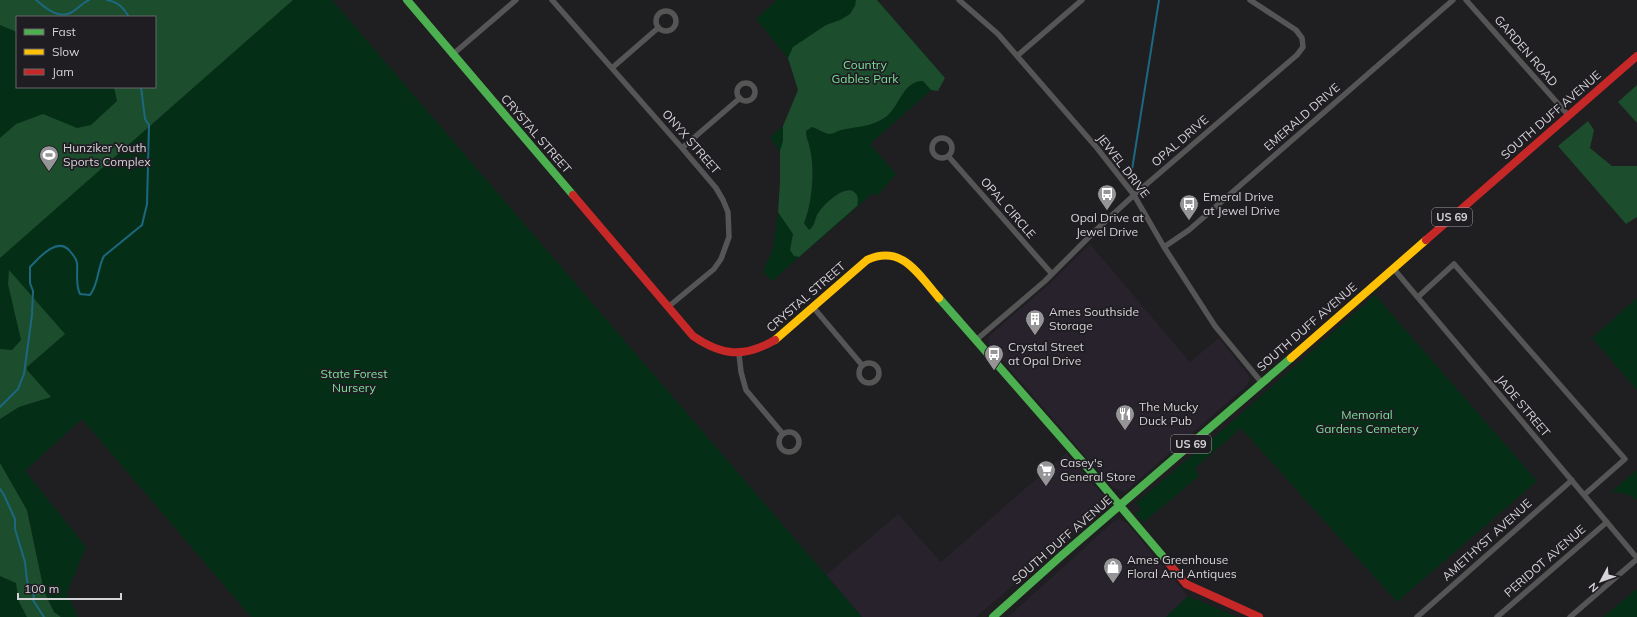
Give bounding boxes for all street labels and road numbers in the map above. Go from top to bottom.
street label: GARDEN ROAD [1491,12,1561,89]
street label: SOUTH DUFF AVENUE [1498,67,1604,162]
street label: EMERALD DRIVE [1261,80,1343,154]
street label: CRYSTAL STREET [498,91,575,177]
street label: ONYX STREET [659,106,724,178]
street label: OPAL DRIVE [1148,112,1211,169]
street label: JEWEL DRIVE [1094,131,1153,201]
street label: OPAL CIRCLE [978,174,1039,241]
road number: US 69 [1432,208,1472,226]
street label: CRYSTAL STREET [763,258,849,335]
street label: SOUTH DUFF AVENUE [1254,279,1360,374]
street label: JADE STREET [1493,372,1554,440]
road number: US 69 [1171,435,1211,453]
street label: SOUTH DUFF AVENUE [1009,492,1115,587]
street label: AMETHYST AVENUE [1439,495,1535,584]
street label: PERIDOT AVENUE [1501,521,1588,600]

